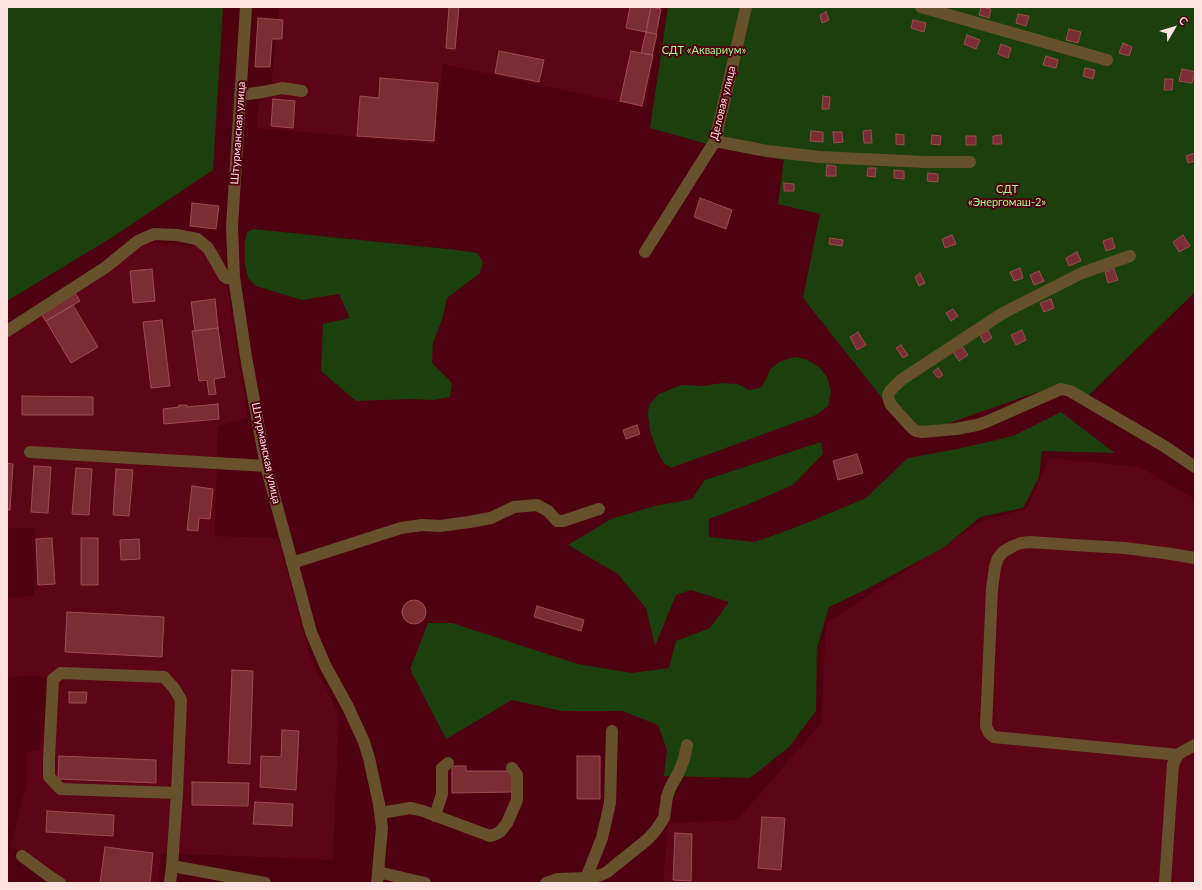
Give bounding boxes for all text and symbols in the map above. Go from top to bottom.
north arrow [1154,8,1194,48]
text: С [1176,13,1191,27]
park label: СДТ «Аквариум» [662,43,746,57]
street label: Деловая улица [707,65,739,141]
street label: Штурманская улица [228,81,248,185]
park label: СДТ «Энергомаш-2» [968,182,1046,208]
street label: Штурманская улица [249,401,283,505]

